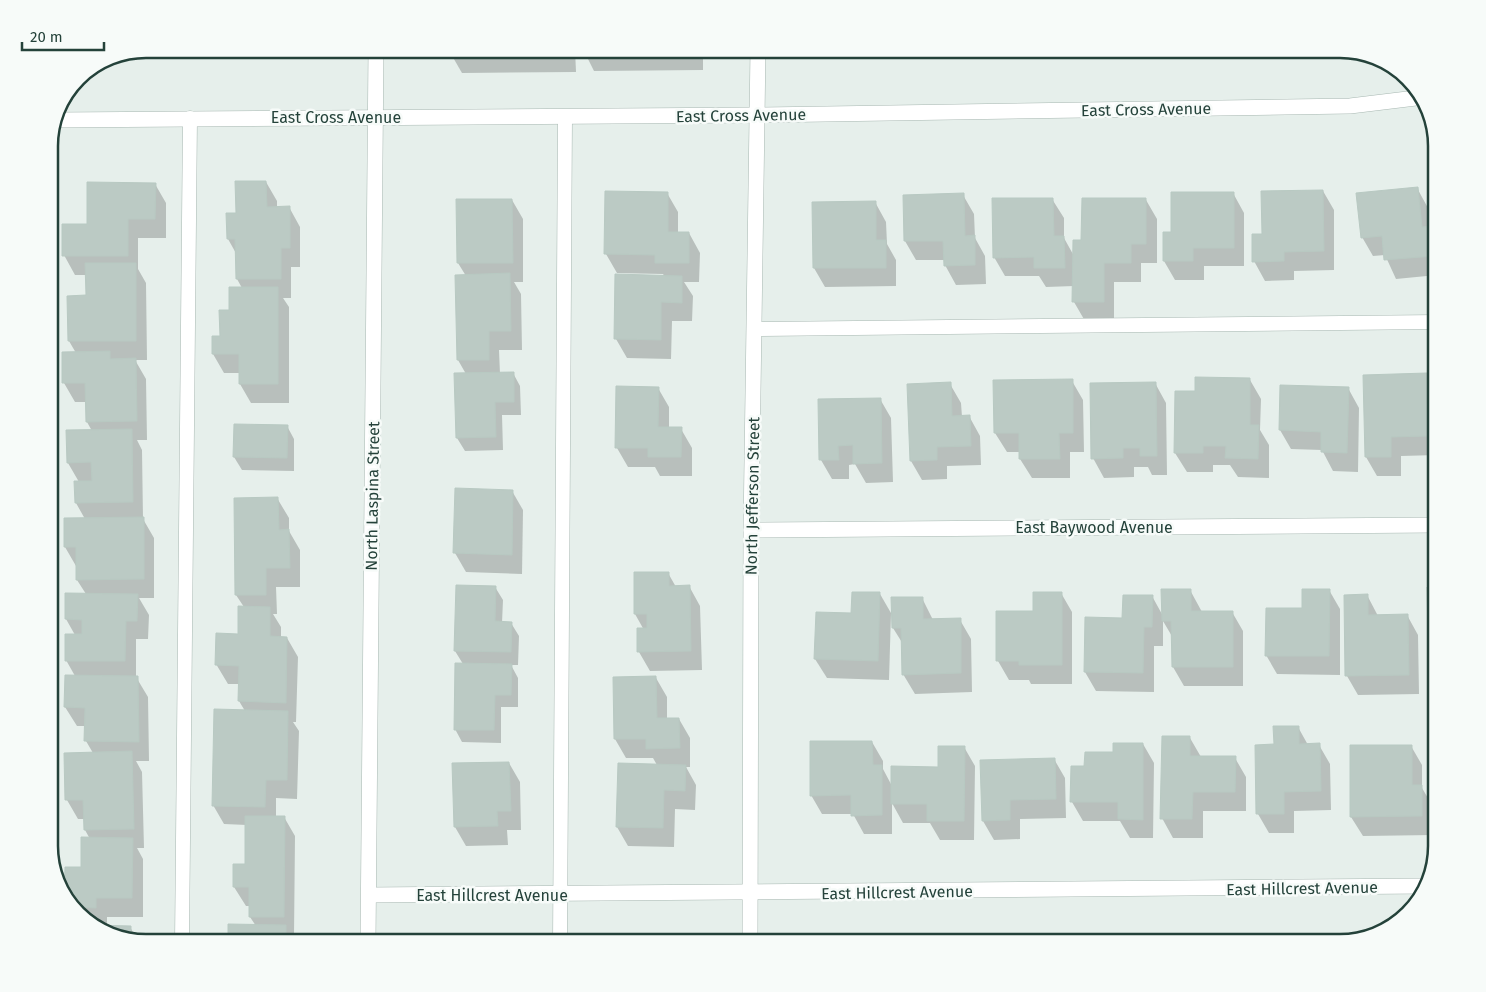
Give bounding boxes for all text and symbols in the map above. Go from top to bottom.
scale bar [22,20,105,52]
text: 20 m [30,28,63,46]
street label: East Cross Avenue [1081,99,1211,120]
street label: East Cross Avenue [676,105,806,126]
street label: East Cross Avenue [271,108,401,127]
street label: North Jefferson Street [742,416,763,575]
street label: North Laspina Street [362,421,383,571]
street label: East Baywood Avenue [1015,518,1173,537]
street label: East Hillcrest Avenue [1226,878,1378,899]
street label: East Hillcrest Avenue [821,882,973,903]
street label: East Hillcrest Avenue [416,886,568,905]

